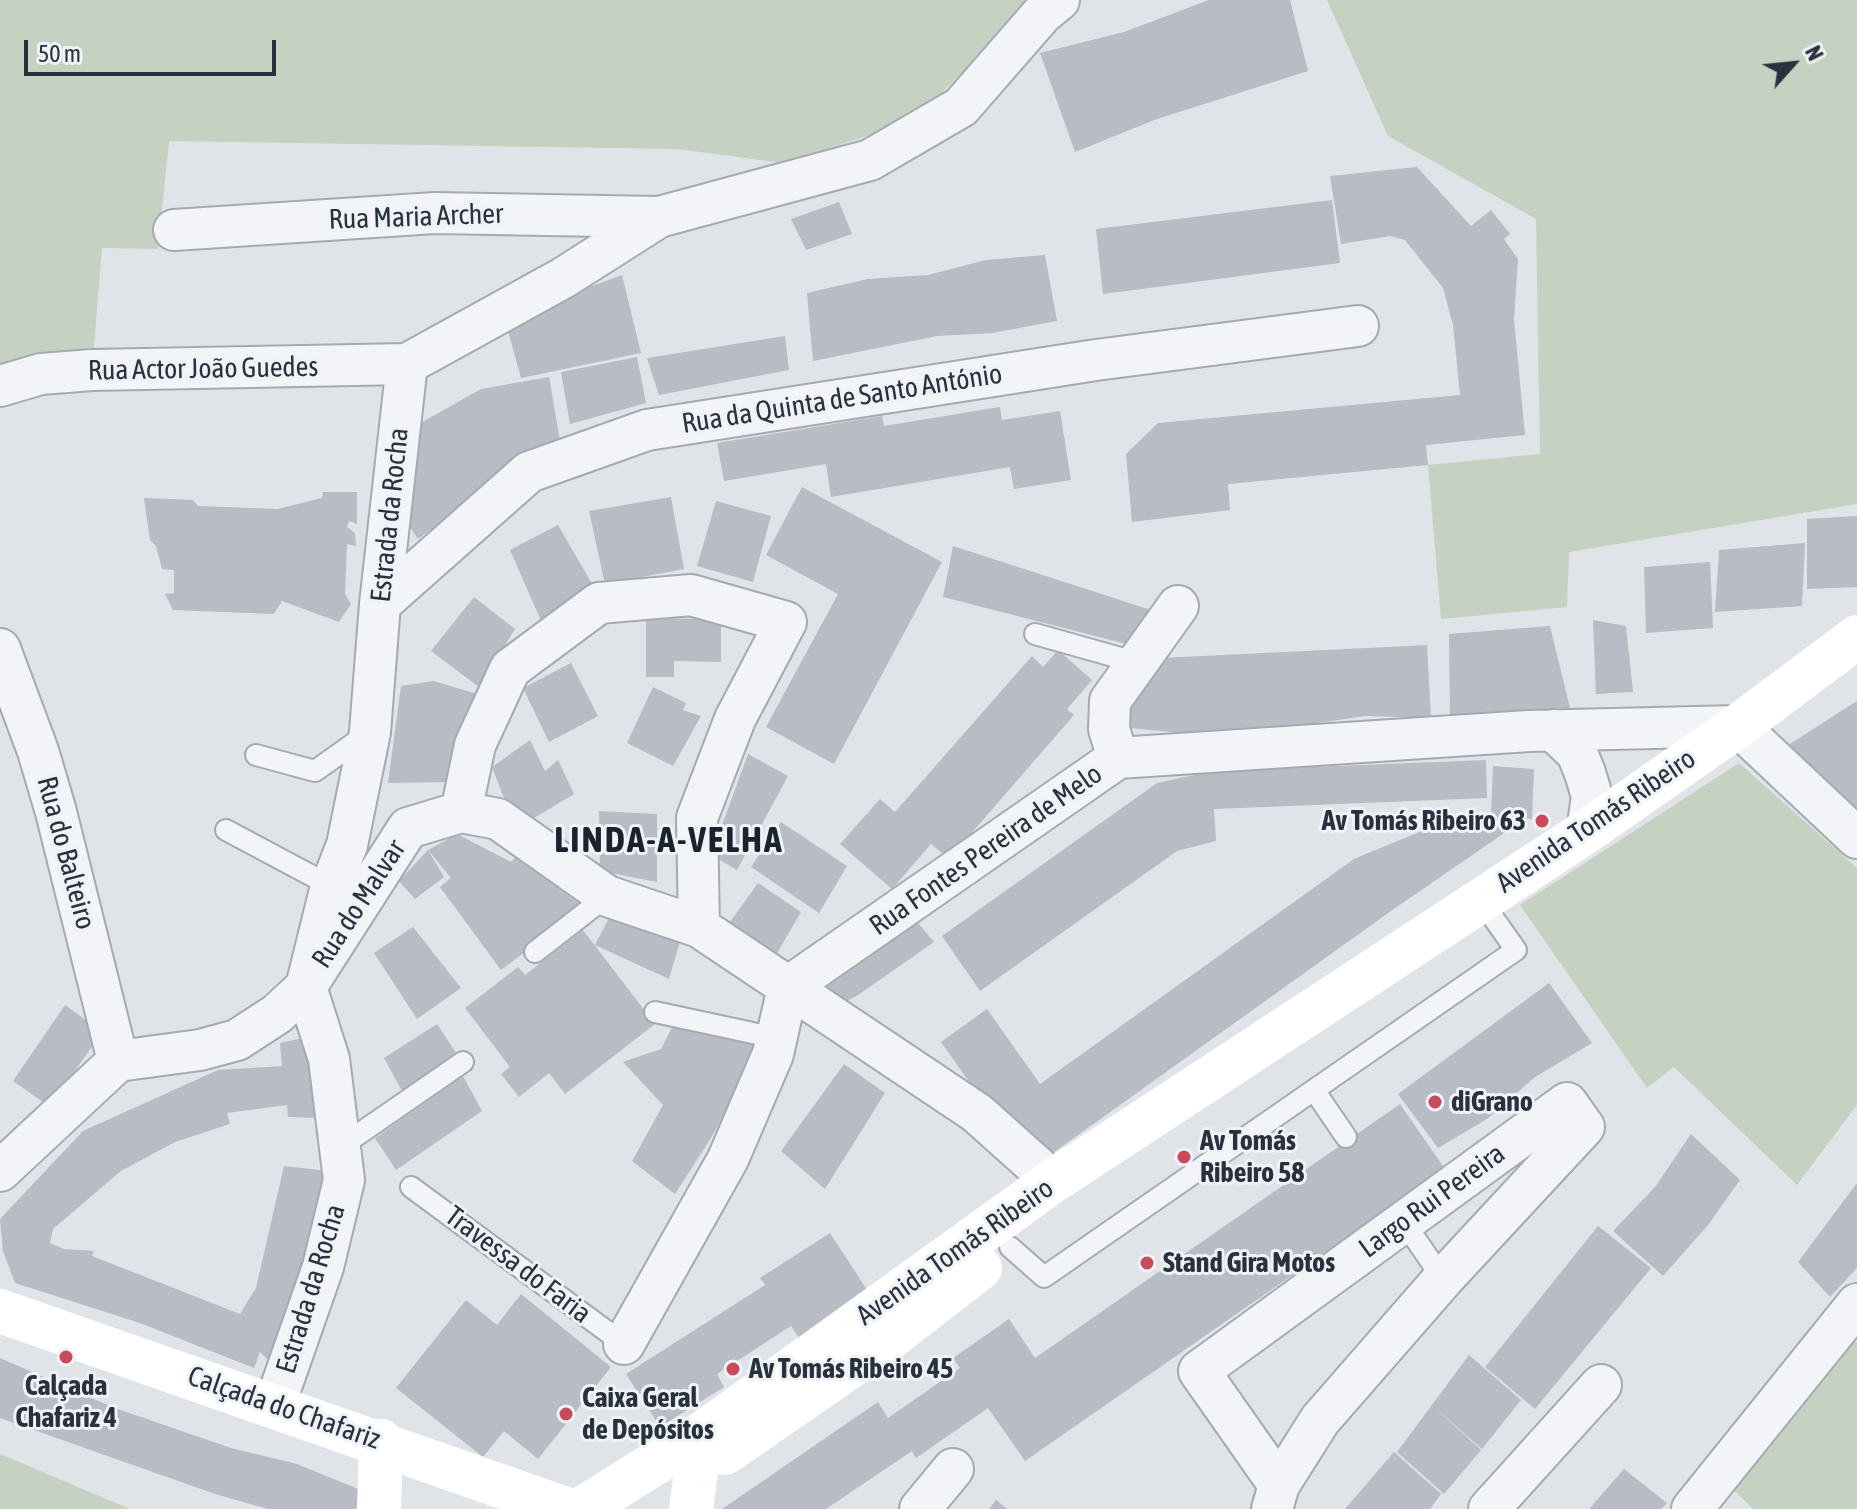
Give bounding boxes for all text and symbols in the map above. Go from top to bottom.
scale bar [28,24,280,74]
north arrow [1753,24,1833,104]
text: 50 m [38,40,81,67]
text: N [1800,41,1829,65]
street label: Rua Maria Archer [328,197,504,237]
street label: Rua Actor João Guedes [88,350,318,388]
street label: Rua da Quinta de Santo António [680,357,1004,441]
street label: Estrada da Rocha [364,426,416,604]
street label: Avenida Tomás Ribeiro [1490,742,1702,900]
street label: Rua Fontes Pereira de Melo [863,757,1109,943]
street label: Rua do Balteiro [29,773,103,933]
place label: Av Tomás Ribeiro 63 [1322,804,1526,838]
marker: Av Tomás Ribeiro 63 [1533,812,1551,830]
district label: LINDA-A-VELHA [554,819,784,863]
street label: Rua do Malvar [305,834,413,974]
place label: diGrano [1451,1085,1533,1119]
marker: diGrano [1426,1093,1444,1111]
place label: Av Tomás Ribeiro 58 [1200,1124,1304,1190]
street label: Largo Rui Pereira [1353,1137,1511,1265]
marker: Av Tomás Ribeiro 58 [1175,1148,1193,1166]
street label: Avenida Tomás Ribeiro [850,1171,1060,1333]
street label: Travessa do Faria [439,1199,597,1331]
street label: Estrada da Rocha [269,1200,353,1378]
place label: Stand Gira Motos [1163,1246,1335,1280]
marker: Stand Gira Motos [1138,1254,1156,1272]
marker: Calçada Chafariz 4 [57,1348,75,1366]
place label: Av Tomás Ribeiro 45 [749,1352,953,1386]
street label: Calçada do Chafariz [183,1359,385,1457]
marker: Av Tomás Ribeiro 45 [724,1360,742,1378]
place label: Calçada Chafariz 4 [15,1369,117,1435]
place label: Caixa Geral de Depósitos [582,1381,714,1447]
marker: Caixa Geral de Depósitos [557,1405,575,1423]

